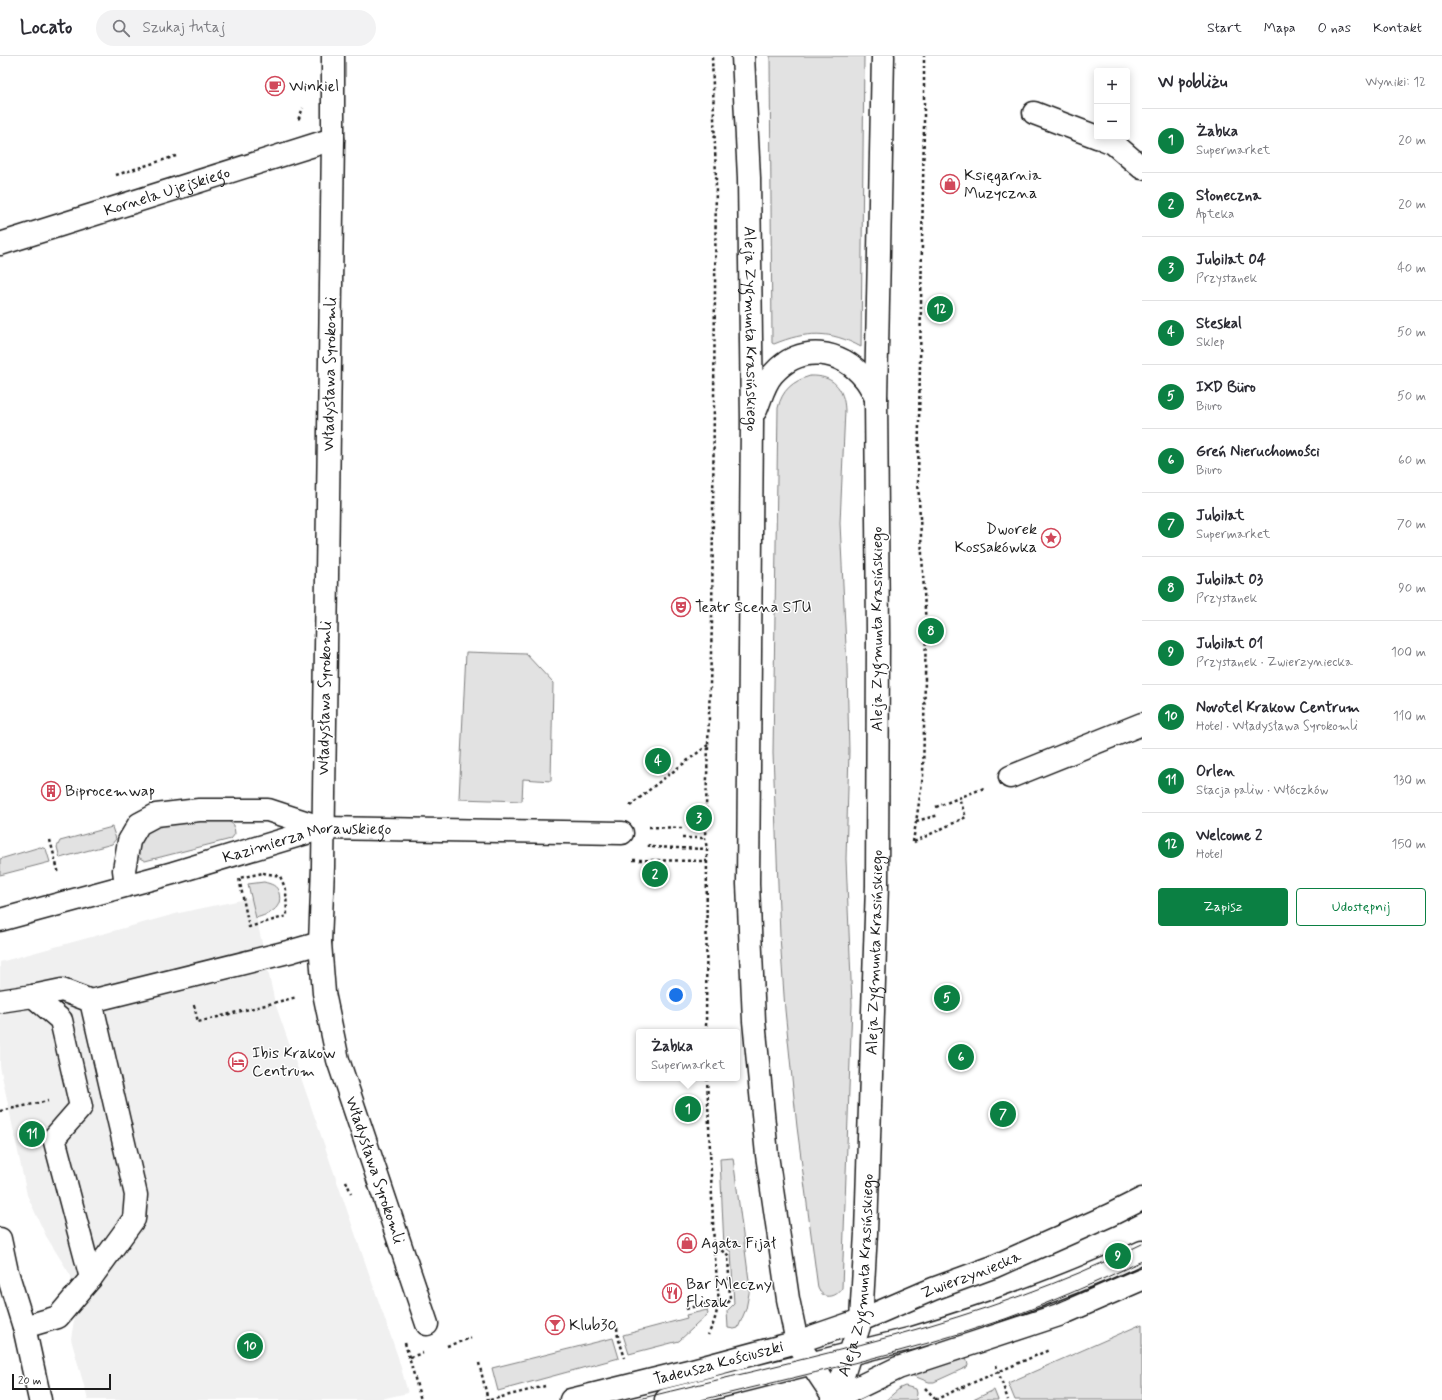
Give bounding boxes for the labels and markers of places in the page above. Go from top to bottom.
cafe icon: Winkiel [264,75,286,97]
place label: Winkiel [289,76,339,97]
place label: Księgarnia Muzyczna [964,165,1042,204]
shop icon: Księgarnia Muzyczna [939,173,961,195]
pin: 12 [927,294,953,324]
place label: Dworek Kossakówka [954,519,1037,558]
place icon: Dworek Kossakówka [1040,527,1062,549]
theatre icon: Teatr Scena STU [670,596,692,618]
place label: Teatr Scena STU [695,597,812,618]
pin: 8 [918,616,944,646]
pin: 4 [645,746,671,776]
building icon: Biprocemwap [40,780,62,802]
place label: Biprocemwap [65,781,155,802]
pin: 3 [686,803,712,833]
pin: 2 [642,859,668,889]
pin: 5 [934,983,960,1013]
pin: 6 [948,1042,974,1072]
place label: Ibis Krakow Centrum [252,1043,336,1082]
hotel icon: Ibis Krakow Centrum [227,1051,249,1073]
pin: 1 [675,1094,701,1124]
pin: 7 [990,1099,1016,1129]
pin: 11 [19,1119,45,1149]
shop icon: Agata Fijał [676,1232,698,1254]
place label: Agata Fijał [701,1233,777,1254]
pin: 9 [1105,1241,1131,1271]
place label: Bar Mleczny Flisak [686,1274,772,1313]
restaurant icon: Bar Mleczny Flisak [661,1282,683,1304]
bar icon: Klub30 [544,1314,566,1336]
place label: Klub30 [569,1315,617,1336]
pin: 10 [237,1331,263,1361]

